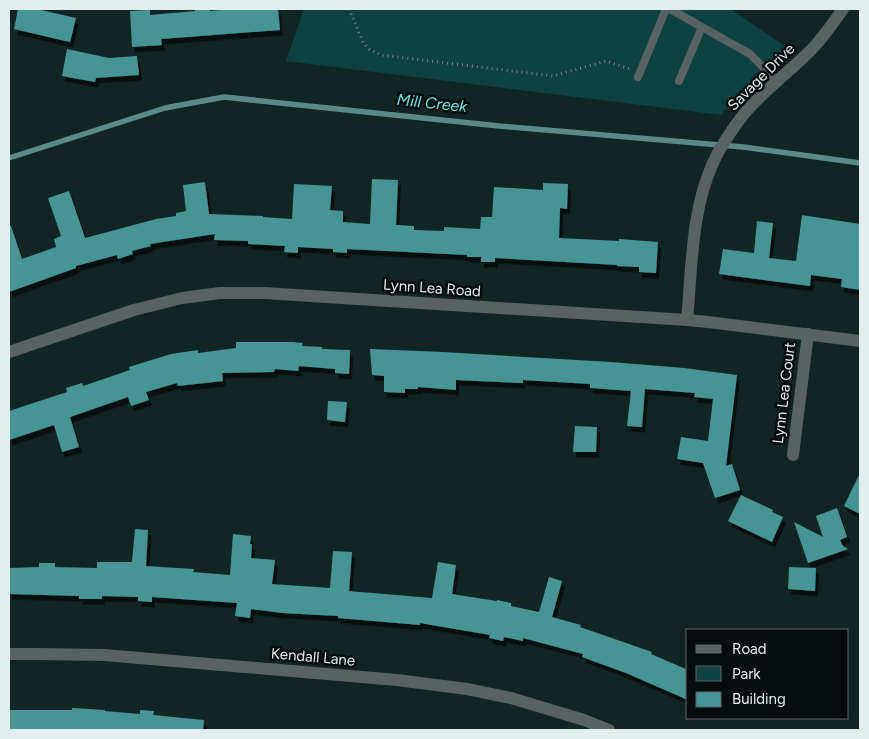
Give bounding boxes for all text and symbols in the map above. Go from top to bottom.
street label: Savage Drive [724,40,798,114]
water label: Mill Creek [396,90,469,116]
street label: Lynn Lea Road [383,276,481,300]
street label: Lynn Lea Court [769,341,799,445]
legend [686,629,849,719]
text: Road [732,640,767,658]
street label: Kendall Lane [270,644,356,670]
text: Park [732,665,761,683]
text: Building [732,690,786,708]

